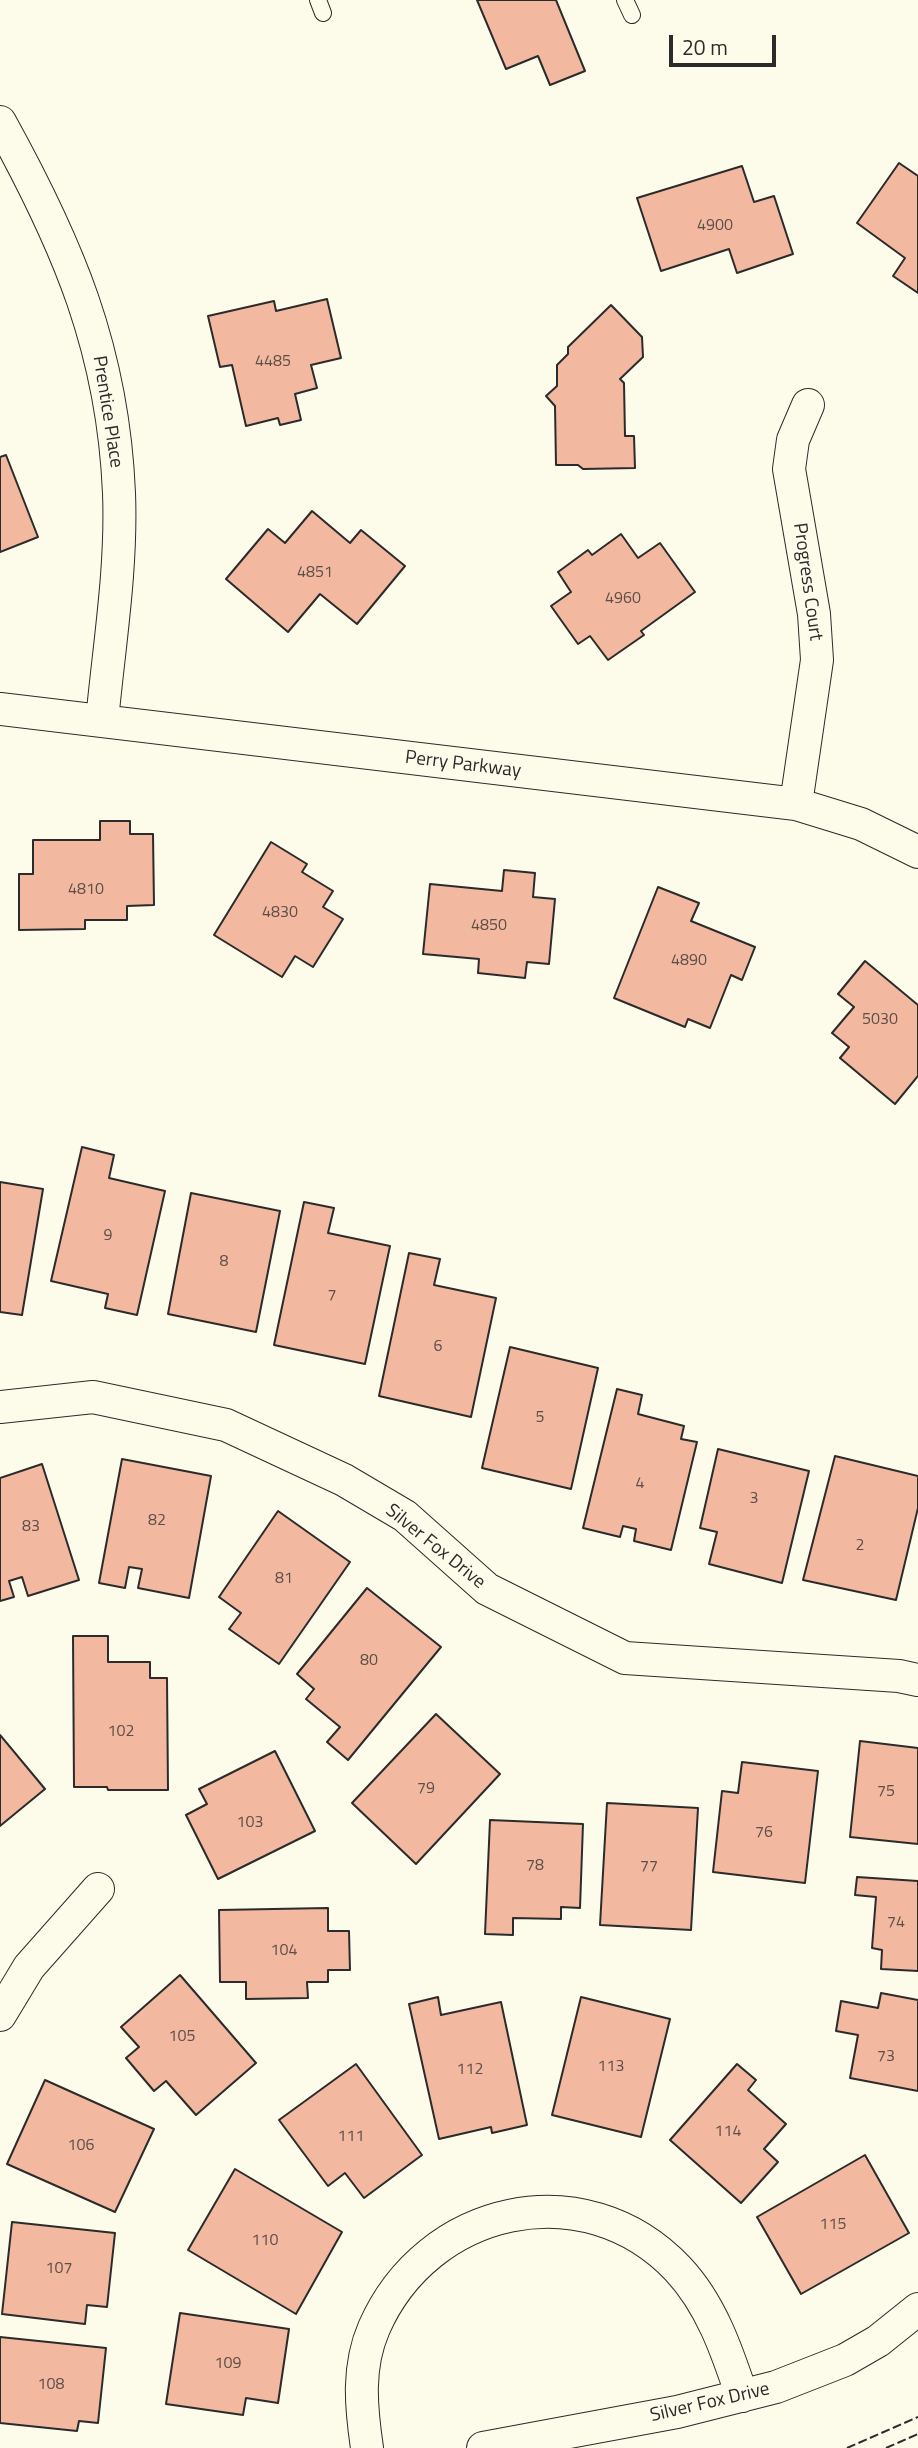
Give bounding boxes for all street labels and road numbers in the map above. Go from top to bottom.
street label: Prentice Place [87,354,127,470]
street label: Progress Court [787,522,827,642]
street label: Perry Parkway [404,747,522,783]
street label: Silver Fox Drive [380,1500,490,1594]
street label: Silver Fox Drive [648,2378,772,2428]

